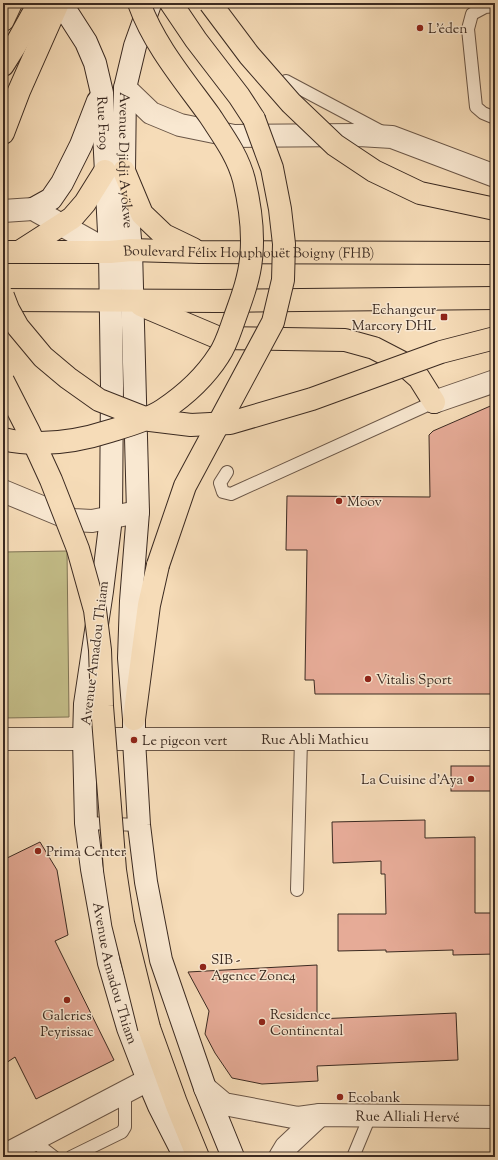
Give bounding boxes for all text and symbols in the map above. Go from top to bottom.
place label: L'éden [428,20,468,40]
marker: L'éden [415,23,425,33]
street label: Avenue Djidji Ayökwe [112,92,137,229]
street label: Rue F109 [90,96,113,151]
street label: Boulevard Félix Houphouët Boigny (FHB) [123,242,374,265]
place label: Echangeur Marcory DHL [352,301,437,337]
marker: Echangeur Marcory DHL [439,312,449,322]
place label: Moov [347,493,383,513]
marker: Moov [334,496,344,506]
street label: Avenue Amadou Thiam [77,579,115,727]
place label: Vitalis Sport [376,671,452,691]
marker: Vitalis Sport [363,674,373,684]
street label: Rue Abli Mathieu [261,731,369,751]
place label: Le pigeon vert [142,732,228,752]
marker: Le pigeon vert [129,735,139,745]
place label: La Cuisine d’Aya [361,771,464,791]
marker: La Cuisine d’Aya [466,774,476,784]
place label: Prima Center [46,843,127,863]
marker: Prima Center [33,846,43,856]
street label: Avenue Amadou Thiam [86,901,141,1048]
place label: SIB - Agence Zone4 [211,951,296,987]
marker: SIB - Agence Zone4 [198,962,208,972]
marker: Galeries Peyrissac [62,995,72,1005]
place label: Residence Continental [270,1006,343,1042]
place label: Galeries Peyrissac [40,1007,94,1043]
marker: Residence Continental [257,1017,267,1027]
place label: Ecobank [348,1089,401,1109]
marker: Ecobank [335,1092,345,1102]
street label: Rue Alliali Hervé [355,1107,460,1129]

